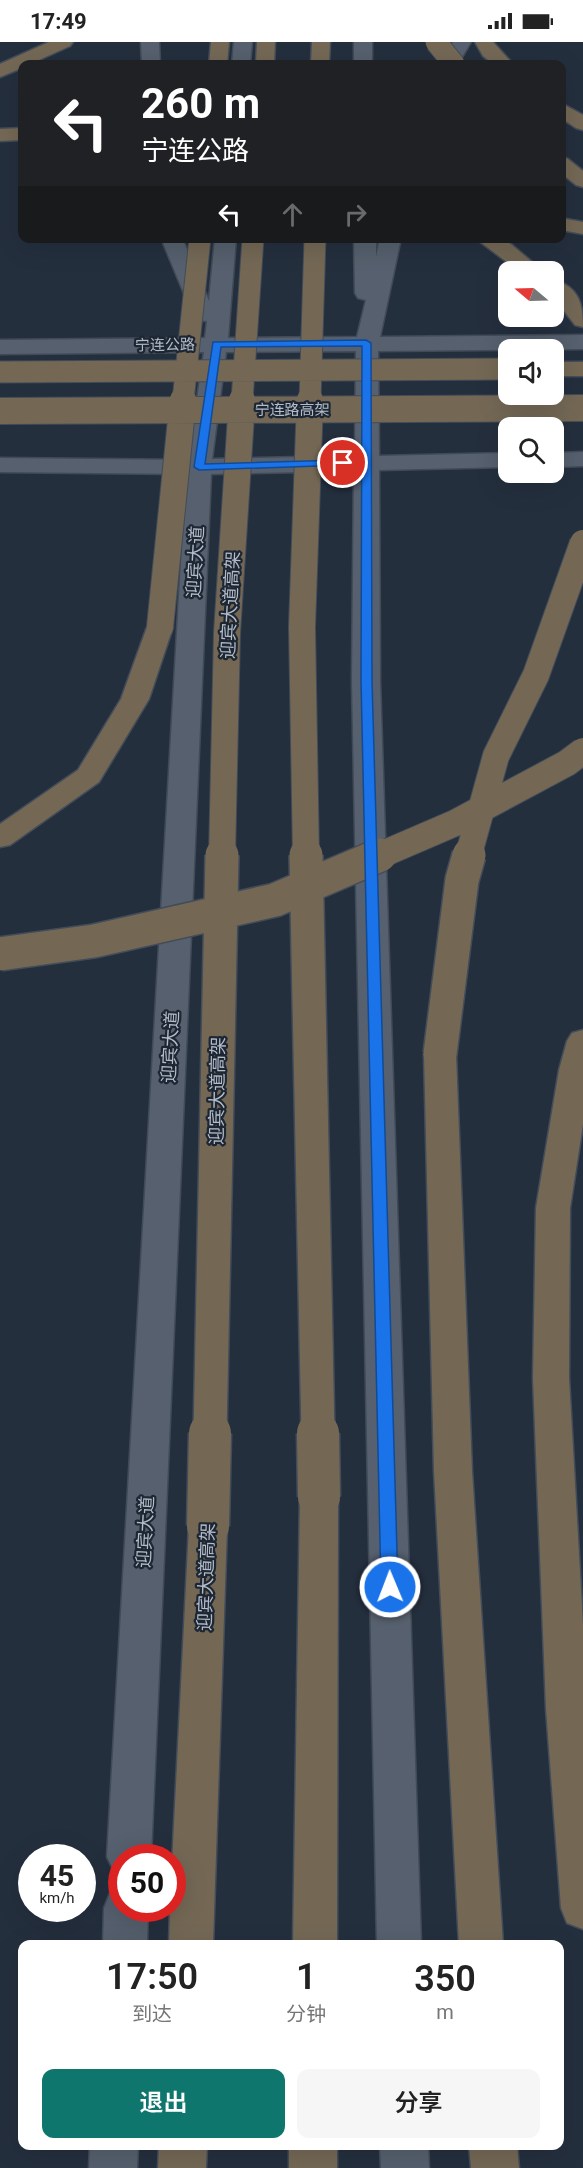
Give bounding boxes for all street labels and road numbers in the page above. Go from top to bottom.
street label: 宁连公路 [135,335,195,355]
street label: 宁连路高架 [254,401,330,419]
street label: 迎宾大道 [183,525,207,599]
street label: 迎宾大道高架 [217,551,243,659]
street label: 迎宾大道 [158,1010,182,1084]
street label: 迎宾大道高架 [206,1037,228,1145]
street label: 迎宾大道 [133,1495,157,1569]
street label: 迎宾大道高架 [194,1523,218,1631]

